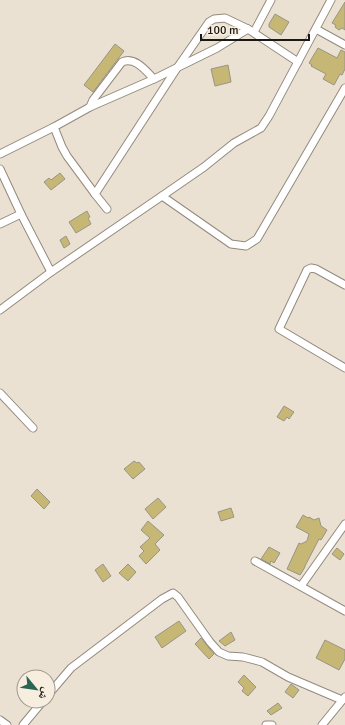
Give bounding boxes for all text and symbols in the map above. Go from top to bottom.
scale bar [201,16,309,42]
text: 100 m [207,23,239,38]
north arrow [16,669,56,709]
text: ش [35,685,53,702]

